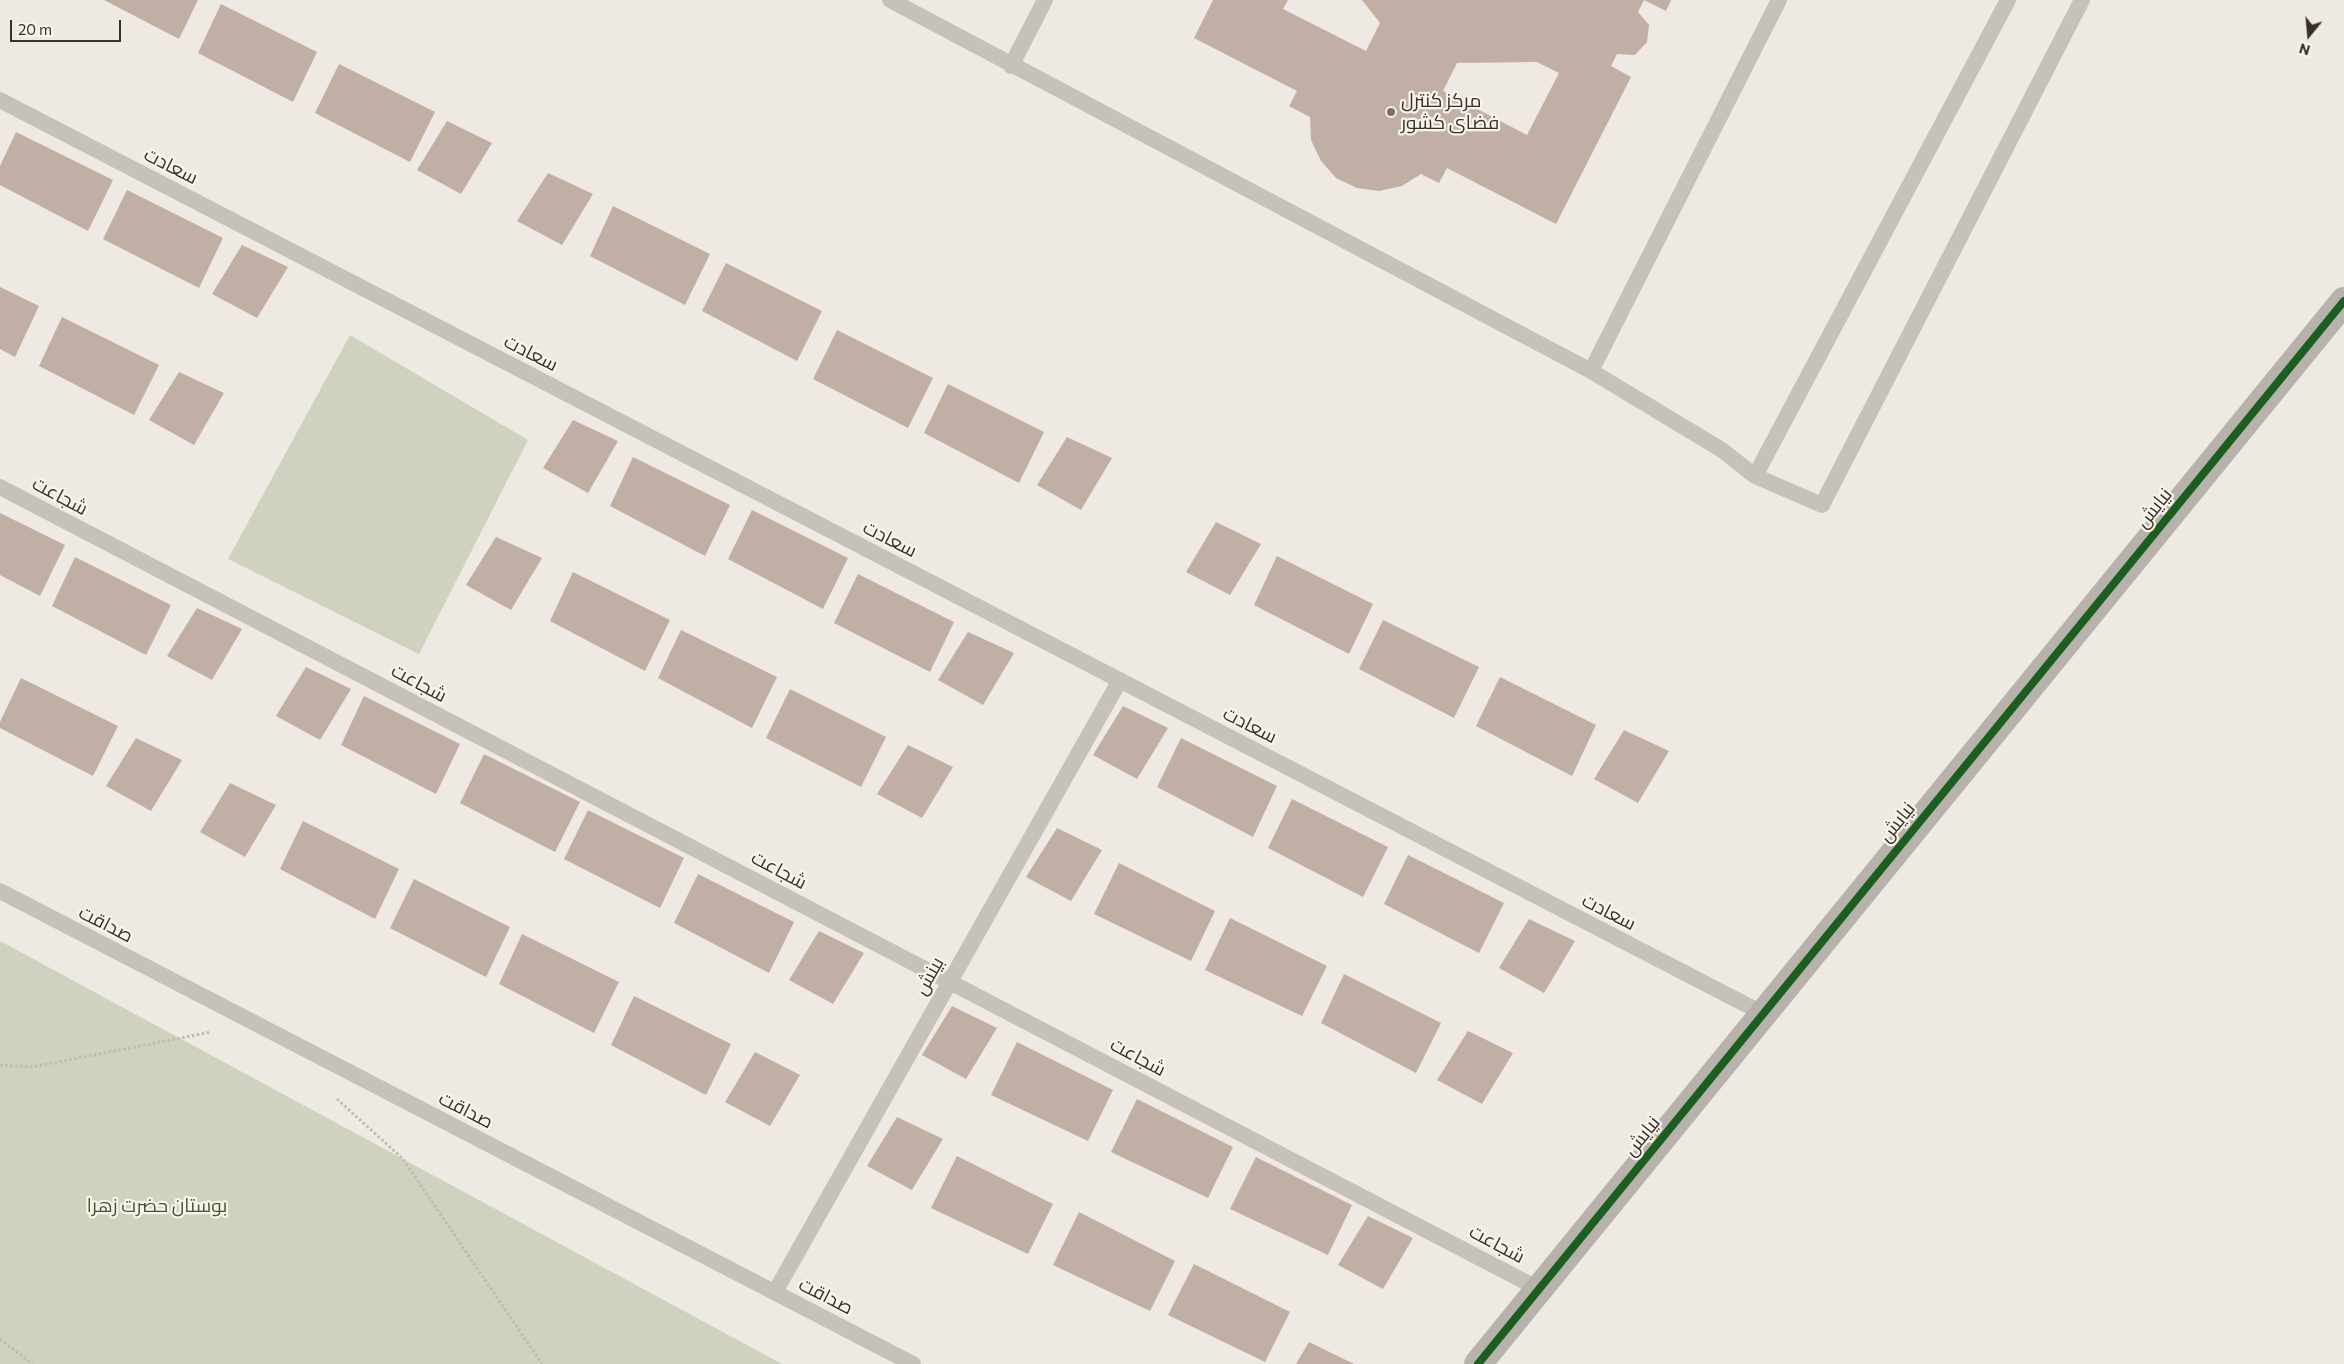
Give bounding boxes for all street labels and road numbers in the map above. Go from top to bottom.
street label: سعادت [140,143,202,189]
street label: سعادت [500,330,562,376]
street label: شجاعت [28,472,92,520]
street label: نیایش [2131,483,2177,533]
street label: سعادت [859,516,921,562]
street label: شجاعت [387,659,451,707]
street label: سعادت [1219,702,1281,748]
street label: نیایش [1874,797,1920,847]
street label: شجاعت [747,846,811,894]
street label: سعادت [1578,889,1640,935]
street label: صداقت [75,901,137,947]
street label: بینش [909,953,949,999]
street label: شجاعت [1106,1033,1170,1081]
street label: صداقت [435,1087,497,1133]
street label: نیایش [1619,1111,1665,1161]
street label: شجاعت [1465,1220,1529,1268]
street label: صداقت [795,1273,857,1319]

